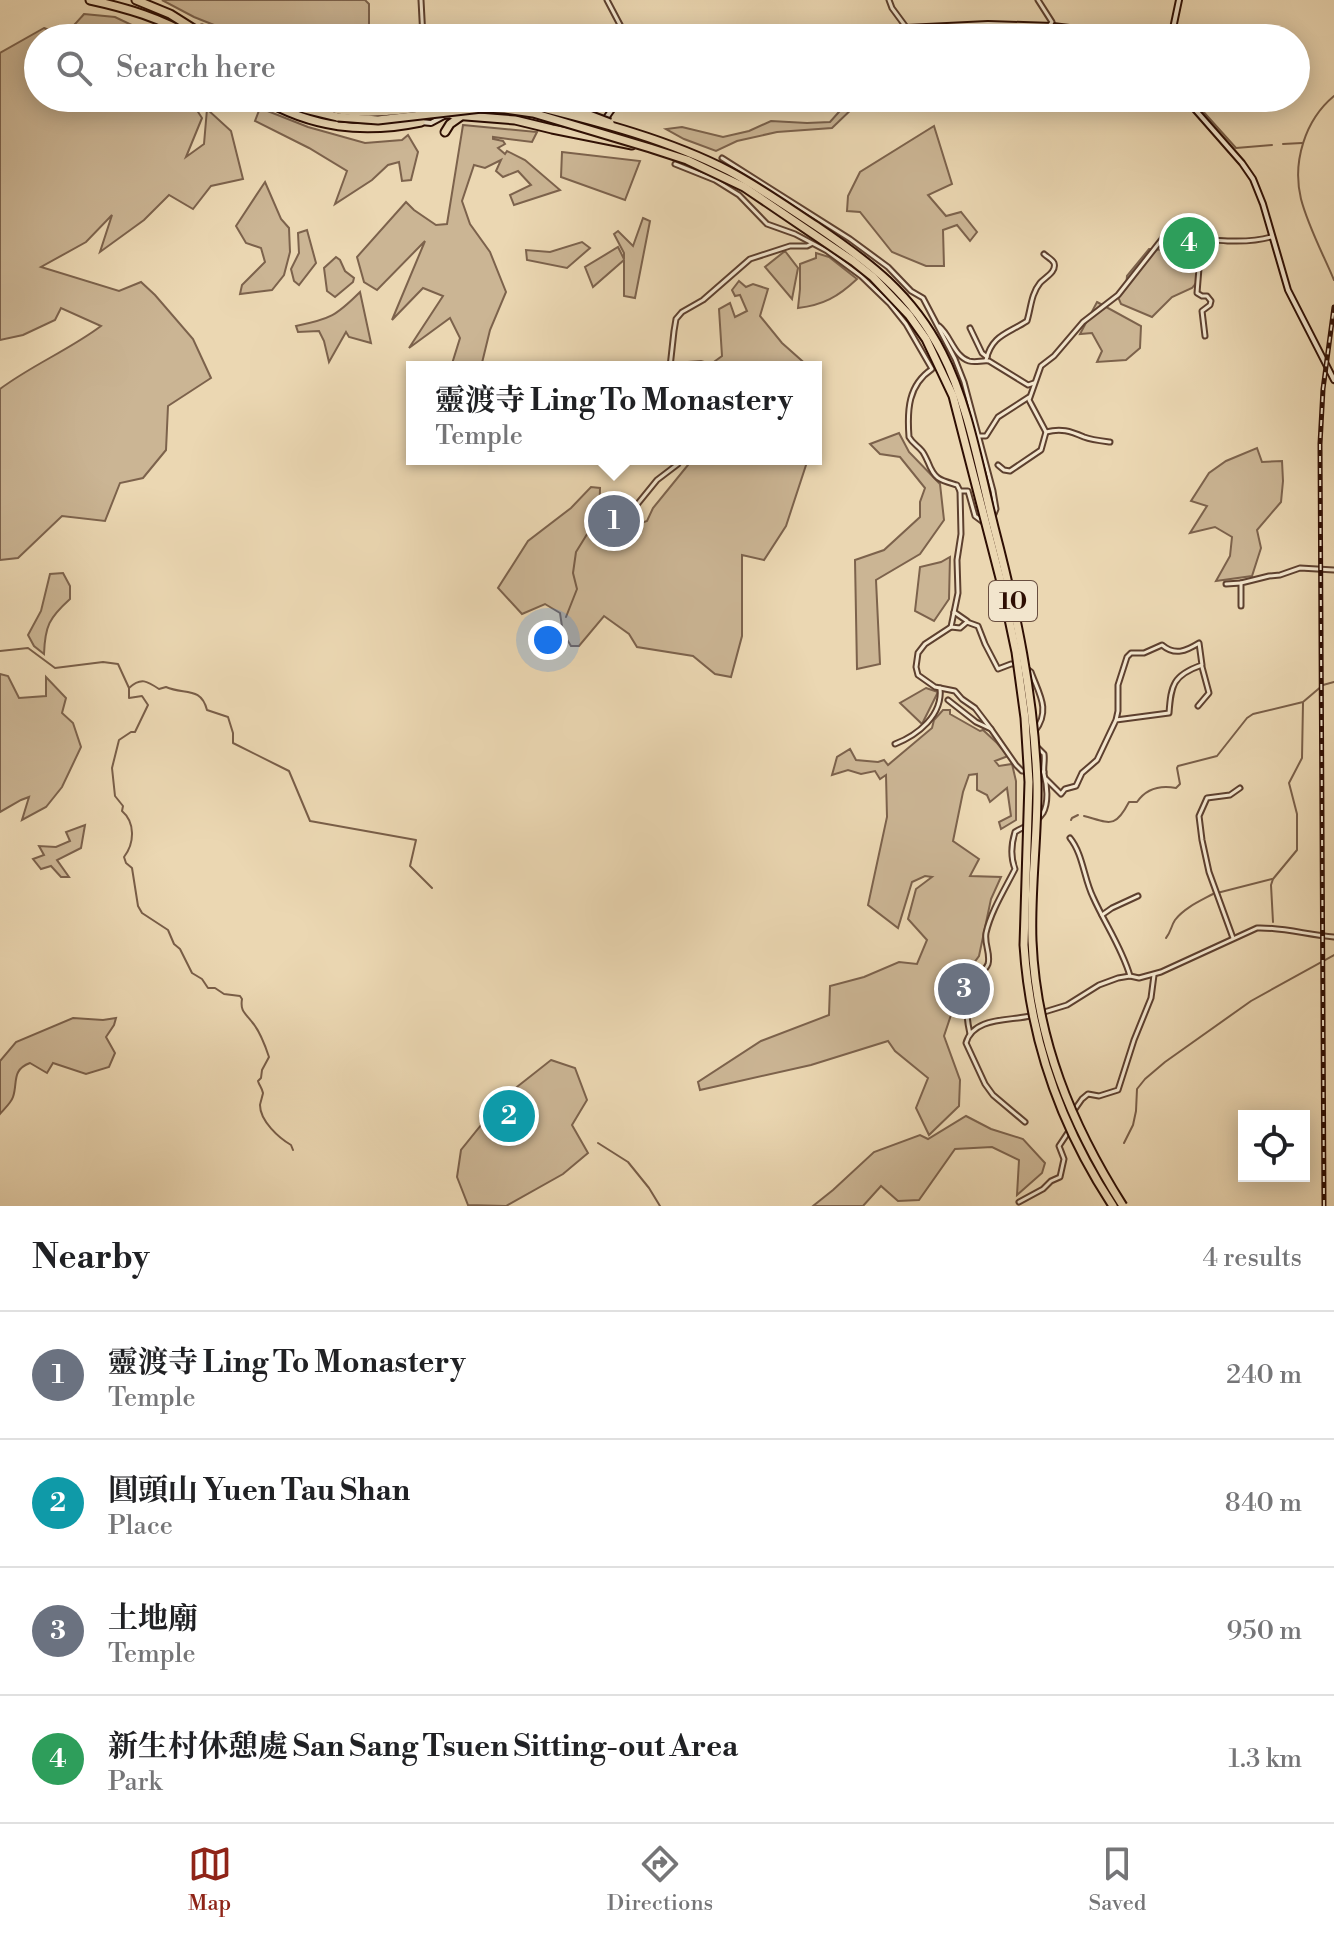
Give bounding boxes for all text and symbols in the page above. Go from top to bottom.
search box [24,24,1310,112]
icon: search [52,46,96,90]
text: Search here [116,49,276,87]
pin: 4 [1163,213,1215,273]
popup [406,361,822,465]
text: 靈渡寺 Ling To Monastery [435,382,793,420]
text: Temple [435,420,523,452]
pin: 1 [588,491,640,551]
road number: 10 [989,581,1037,621]
your location [528,620,568,660]
pin: 3 [938,959,990,1019]
pin: 2 [483,1086,535,1146]
map controls [1238,1110,1310,1182]
button: locate [1238,1110,1310,1182]
text: Nearby [32,1237,150,1279]
text: 4 results [1203,1242,1302,1274]
text: 靈渡寺 Ling To Monastery [108,1344,466,1382]
text: 1 [52,1359,64,1391]
text: 240 m [1226,1359,1302,1391]
text: Temple [108,1382,196,1414]
text: 圓頭山 Yuen Tau Shan [108,1472,410,1510]
text: 2 [50,1487,66,1519]
text: 840 m [1225,1487,1302,1519]
text: Place [108,1510,173,1542]
text: 土地廟 [108,1600,198,1638]
text: 3 [50,1615,66,1647]
text: 950 m [1227,1615,1302,1647]
text: Temple [108,1638,196,1670]
text: 新生村休憩處 San Sang Tsuen Sitting-out Area [108,1728,738,1766]
text: 4 [49,1743,67,1775]
text: 1.3 km [1228,1743,1302,1775]
text: Park [108,1766,162,1798]
tab: Map [188,1842,232,1917]
tab: Directions [607,1842,713,1917]
tab: Saved [1089,1842,1146,1917]

